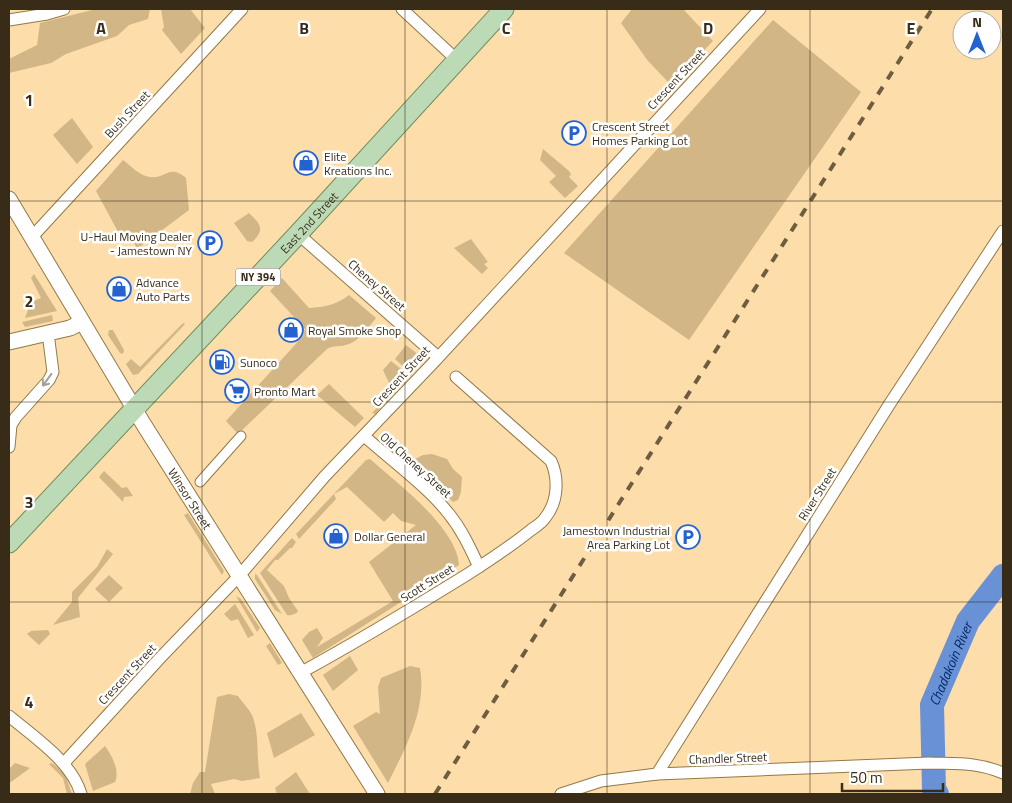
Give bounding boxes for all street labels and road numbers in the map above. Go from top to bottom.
street label: Crescent Street [643,44,710,114]
street label: Bush Street [100,85,155,142]
street label: East 2nd Street [275,186,343,257]
street label: Cheney Street [344,255,411,316]
road number: NY 394 [236,268,280,286]
street label: Crescent Street [368,341,435,411]
street label: Old Cheney Street [376,428,457,503]
street label: River Street [793,463,841,524]
street label: Winsor Street [164,464,217,533]
street label: Scott Street [397,559,458,607]
street label: Crescent Street [94,639,161,709]
street label: Chandler Street [689,747,768,769]

